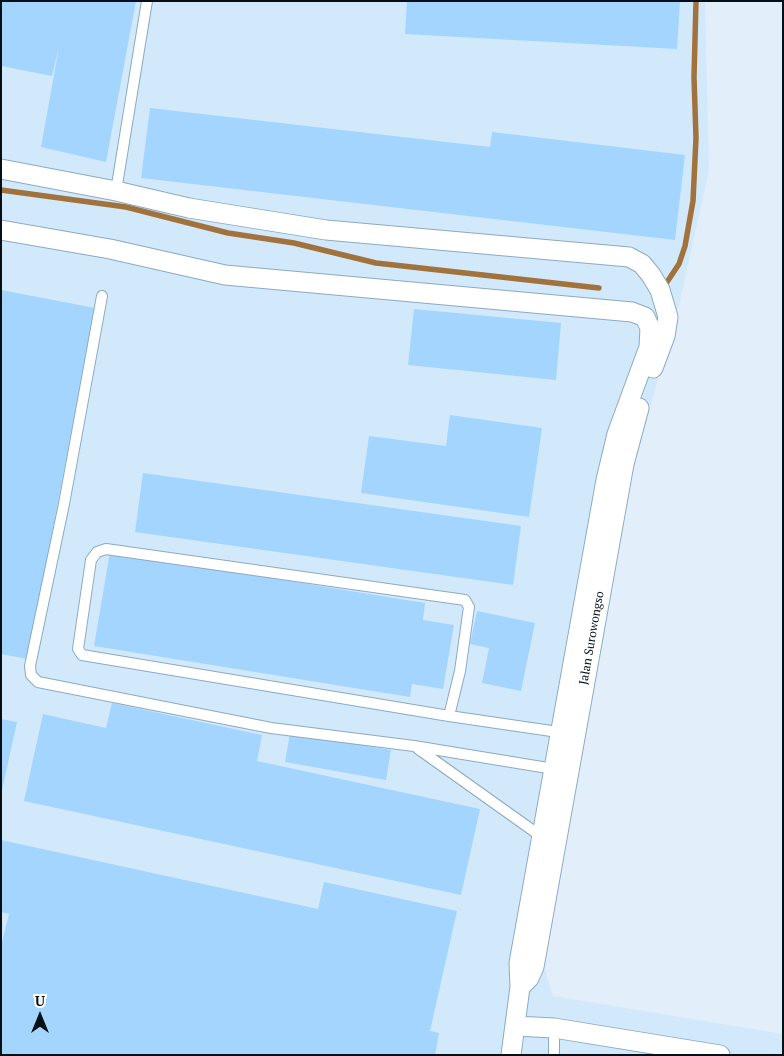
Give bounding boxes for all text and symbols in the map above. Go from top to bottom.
street label: Jalan Surowongso [577,590,607,686]
north arrow [15,991,65,1041]
text: U [35,991,45,1010]

